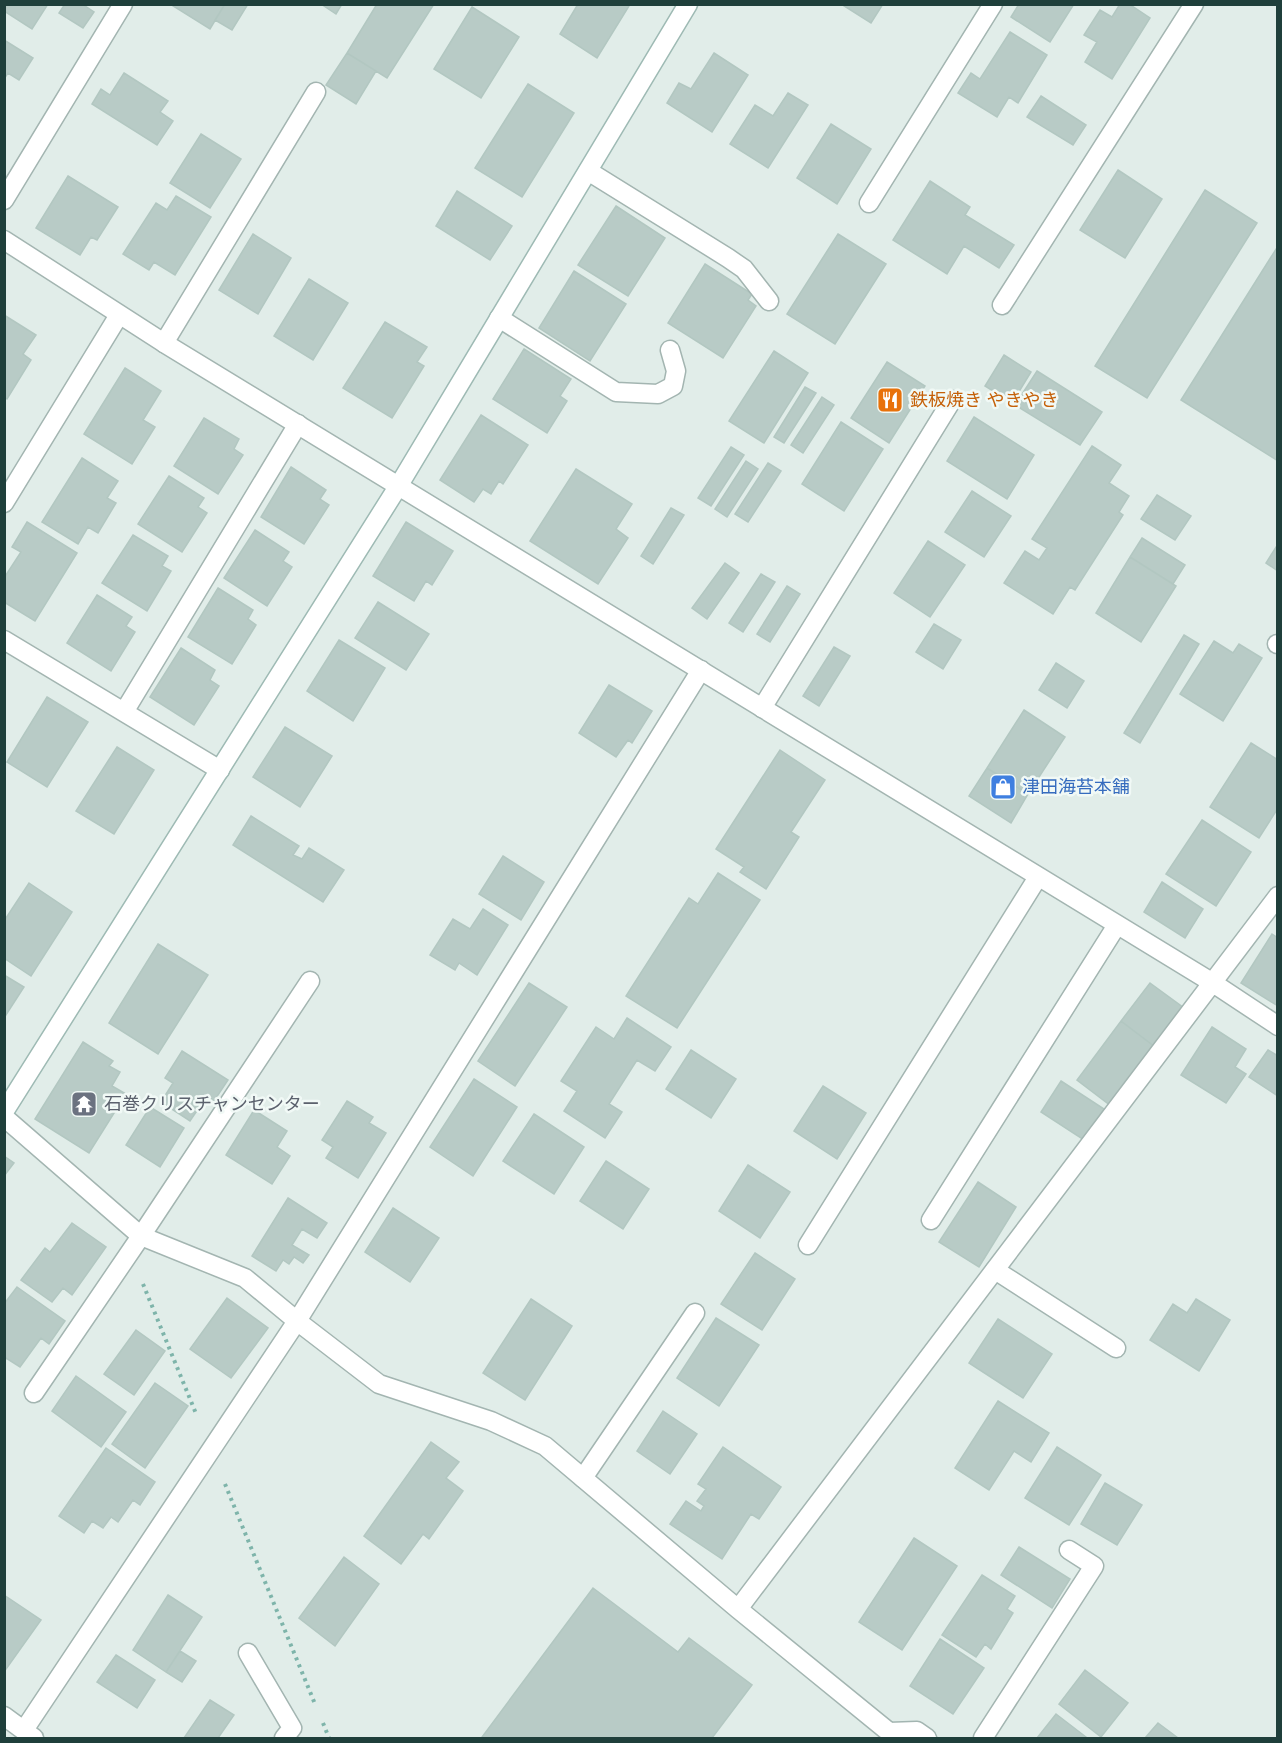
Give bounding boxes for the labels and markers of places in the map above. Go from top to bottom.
restaurant icon: 鉄板焼き やきやき [875,385,905,415]
place label: 鉄板焼き やきやき [910,389,1059,410]
shop icon: 津田海苔本舗 [988,772,1018,802]
place label: 津田海苔本舗 [1022,776,1130,797]
temple icon: 石巻クリスチャンセンター [69,1089,99,1119]
place label: 石巻クリスチャンセンター [104,1093,320,1114]

